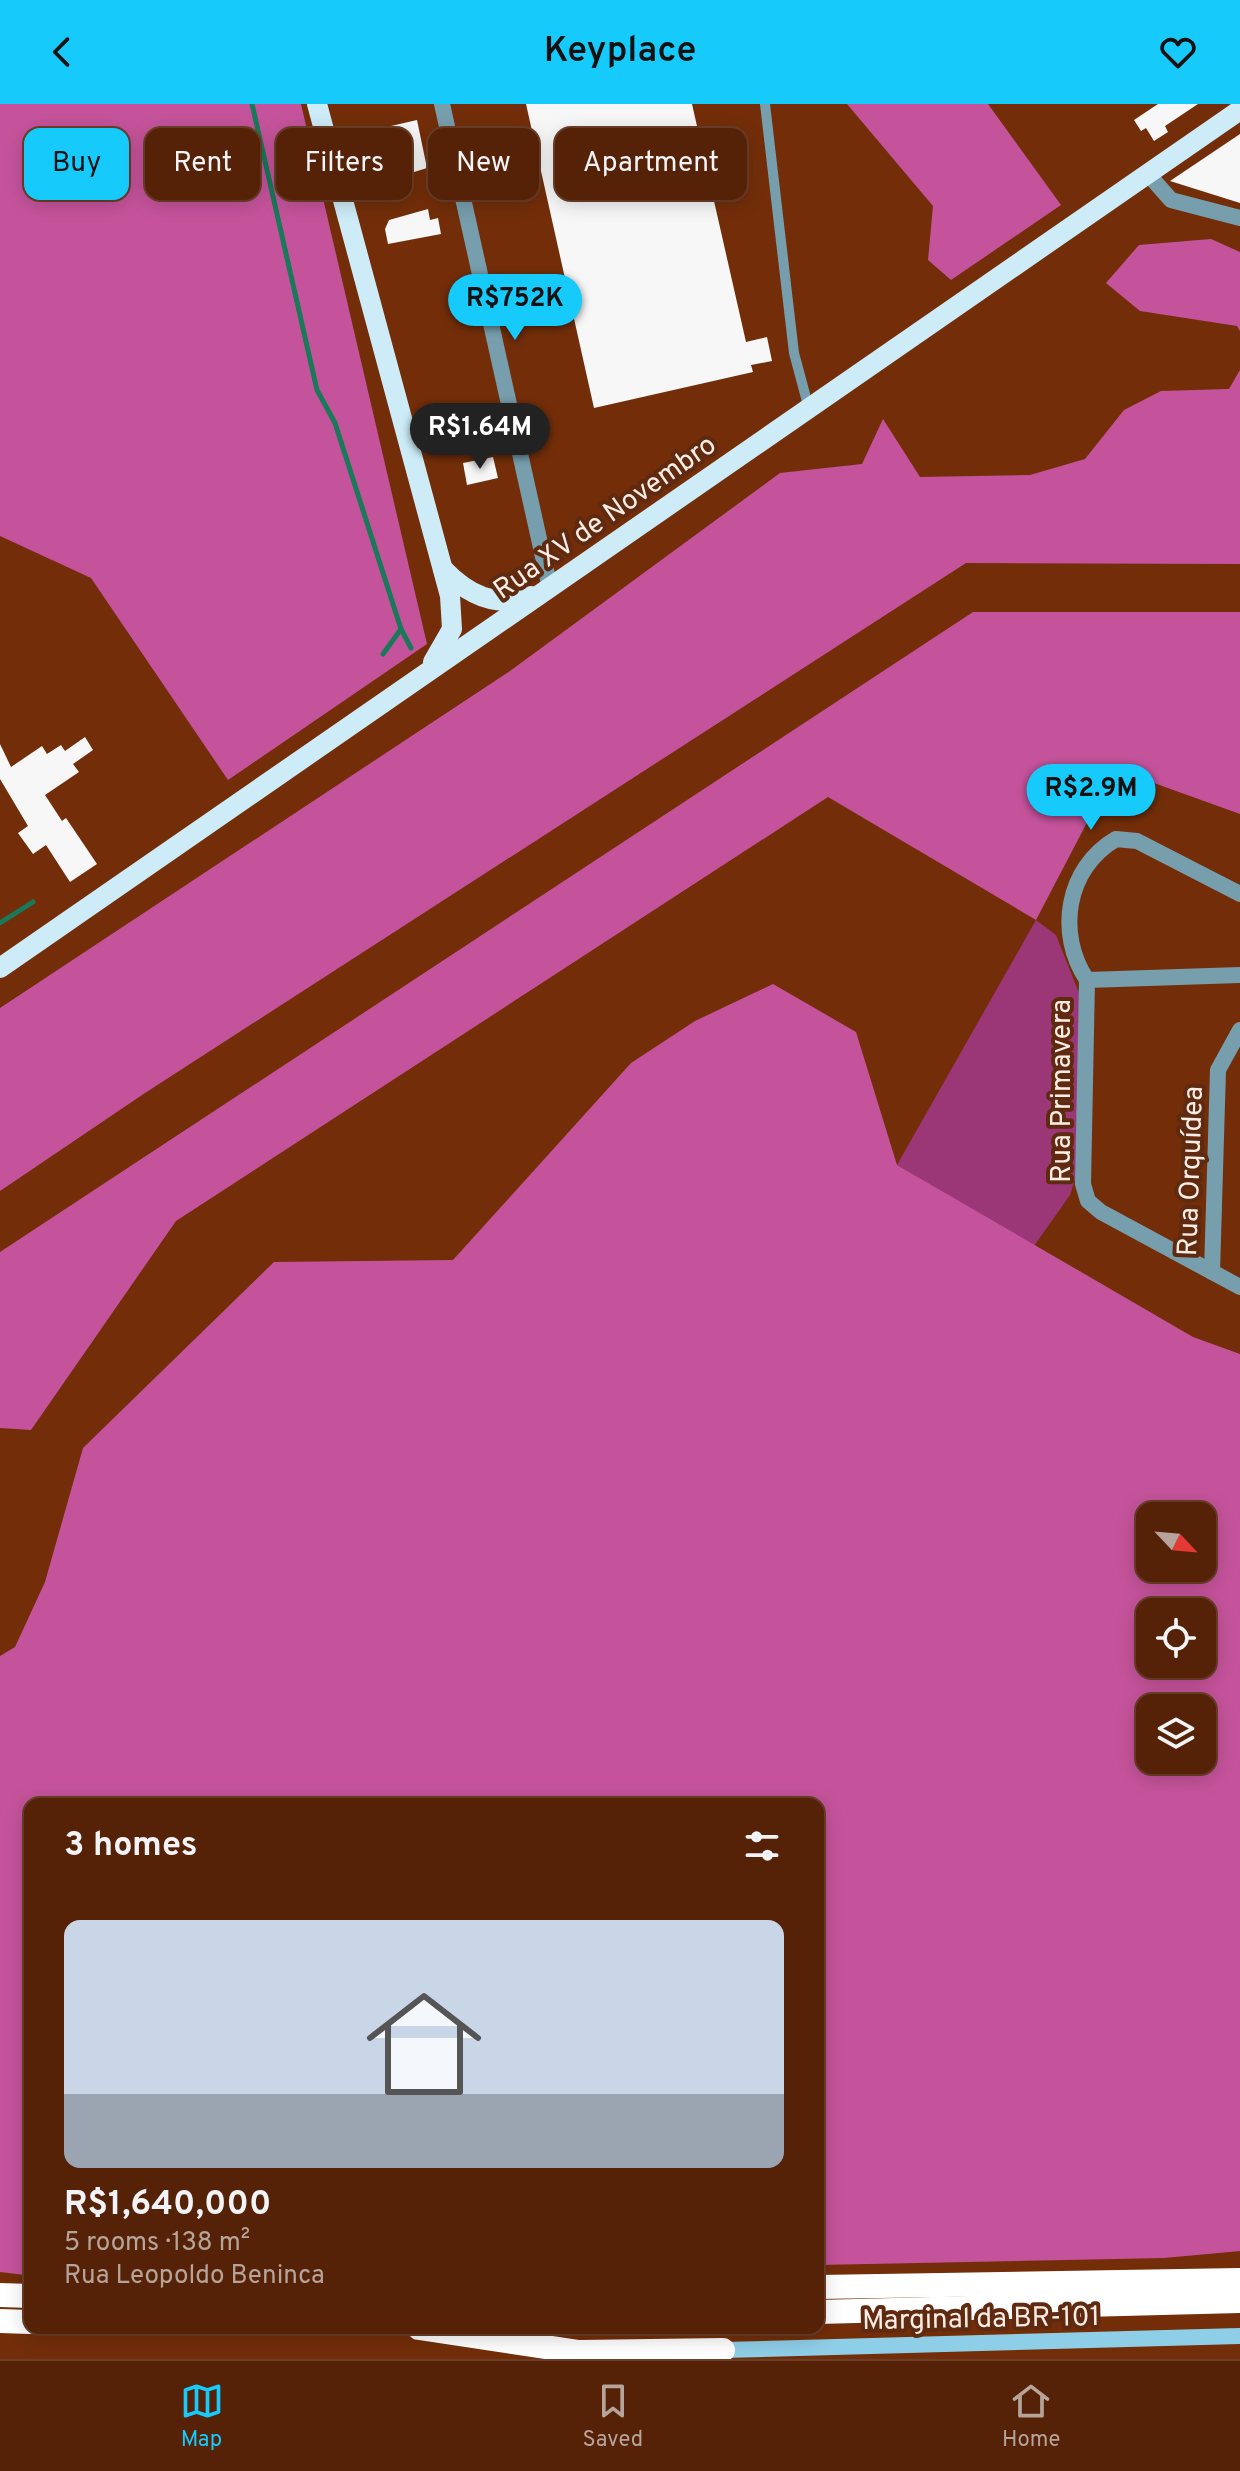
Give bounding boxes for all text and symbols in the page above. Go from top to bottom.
text: Keyplace [544,29,696,75]
icon: back [40,30,84,74]
icon: heart [1156,30,1200,74]
chip: Buy [24,128,129,200]
chip: Rent [145,128,260,200]
chip: Filters [276,128,412,200]
chip: New [428,128,539,200]
chip: Apartment [555,128,747,200]
pin: R$752K [450,274,580,342]
text: R$752K [466,283,564,316]
pin: R$1.64M [406,403,554,471]
text: R$1.64M [428,412,532,445]
street label: Rua XV de Novembro [487,428,724,609]
pin: R$2.9M [1026,764,1156,832]
text: R$2.9M [1045,773,1137,806]
street label: Rua Primavera [1045,999,1081,1183]
street label: Rua Orquídea [1171,1085,1213,1257]
north arrow [1136,1502,1216,1582]
map controls [1136,1502,1216,1774]
button: locate [1136,1598,1216,1678]
button: layers [1136,1694,1216,1774]
icon: filters [740,1824,784,1868]
text: 3 homes [64,1825,197,1868]
icon: home [352,1972,496,2116]
text: R$1,640,000 [64,2184,271,2227]
text: 5 rooms · 138 m² [64,2227,250,2260]
text: Rua Leopoldo Beninca [64,2260,325,2293]
street label: Marginal da BR-101 [862,2300,1100,2340]
tab: Map [180,2379,224,2454]
tab: Saved [583,2379,643,2454]
tab: Home [1002,2379,1060,2454]

